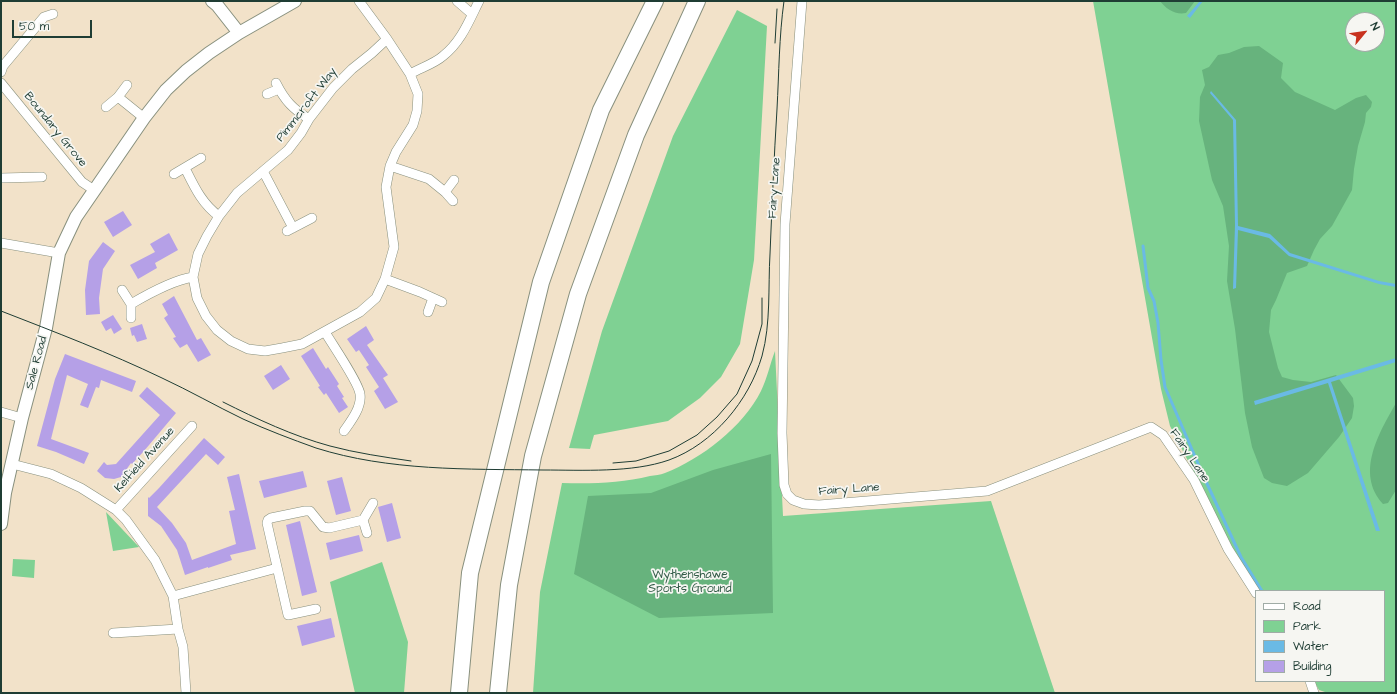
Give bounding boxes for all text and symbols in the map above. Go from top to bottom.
scale bar [14,12,94,38]
north arrow [1345,12,1385,52]
text: 50 m [19,18,49,35]
text: N [1367,20,1383,33]
street label: Pimmcroft Way [274,65,340,145]
street label: Boundary Grove [20,90,90,170]
street label: Fairy Lane [766,157,784,219]
street label: Sale Road [23,335,51,391]
street label: Kelfield Avenue [112,424,178,496]
street label: Fairy Lane [1166,427,1212,485]
street label: Fairy Lane [818,481,880,499]
park label: Wythenshawe Sports Ground [648,568,732,596]
legend [1255,590,1385,682]
text: Road [1293,598,1321,615]
text: Park [1293,618,1321,635]
text: Water [1293,638,1328,655]
text: Building [1293,658,1331,675]

